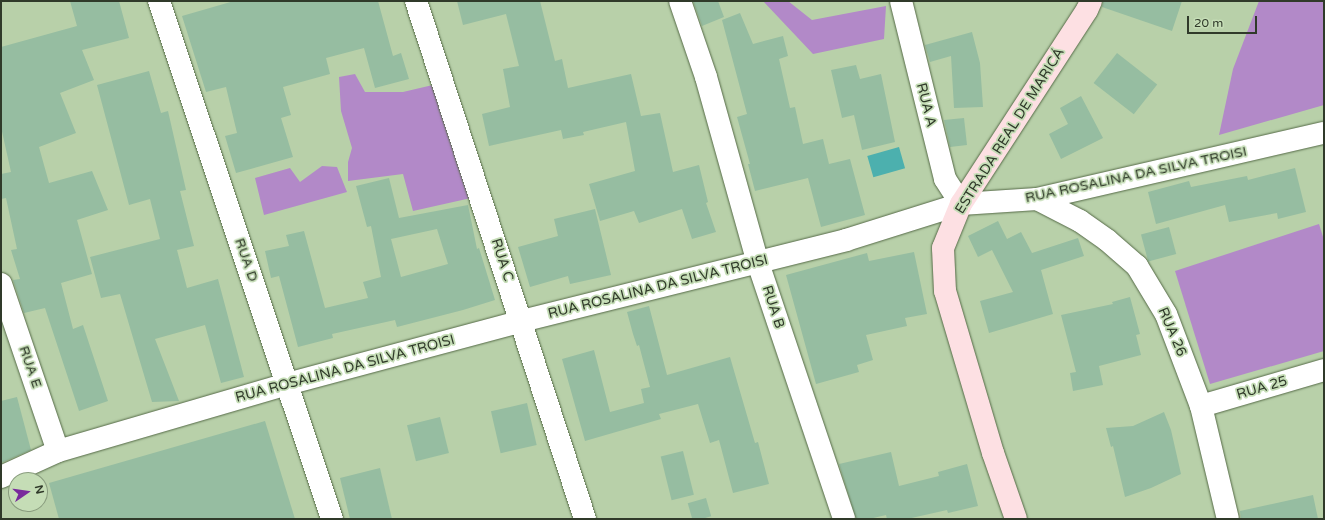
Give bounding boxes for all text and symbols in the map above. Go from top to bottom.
scale bar [1189,8,1259,34]
text: 20 m [1194,16,1223,30]
street label: ESTRADA REAL DE MARICÁ [952,45,1068,217]
street label: RUA A [912,81,940,129]
street label: RUA ROSALINA DA SILVA TROISI [1024,143,1248,207]
street label: RUA D [231,236,261,284]
street label: RUA C [487,236,517,284]
street label: RUA ROSALINA DA SILVA TROISI [546,251,770,323]
street label: RUA B [758,283,788,331]
street label: RUA 26 [1154,305,1190,359]
street label: RUA ROSALINA DA SILVA TROISI [234,332,456,406]
street label: RUA E [15,344,45,390]
street label: RUA 25 [1235,373,1289,403]
north arrow [8,472,48,512]
text: N [32,484,47,495]

